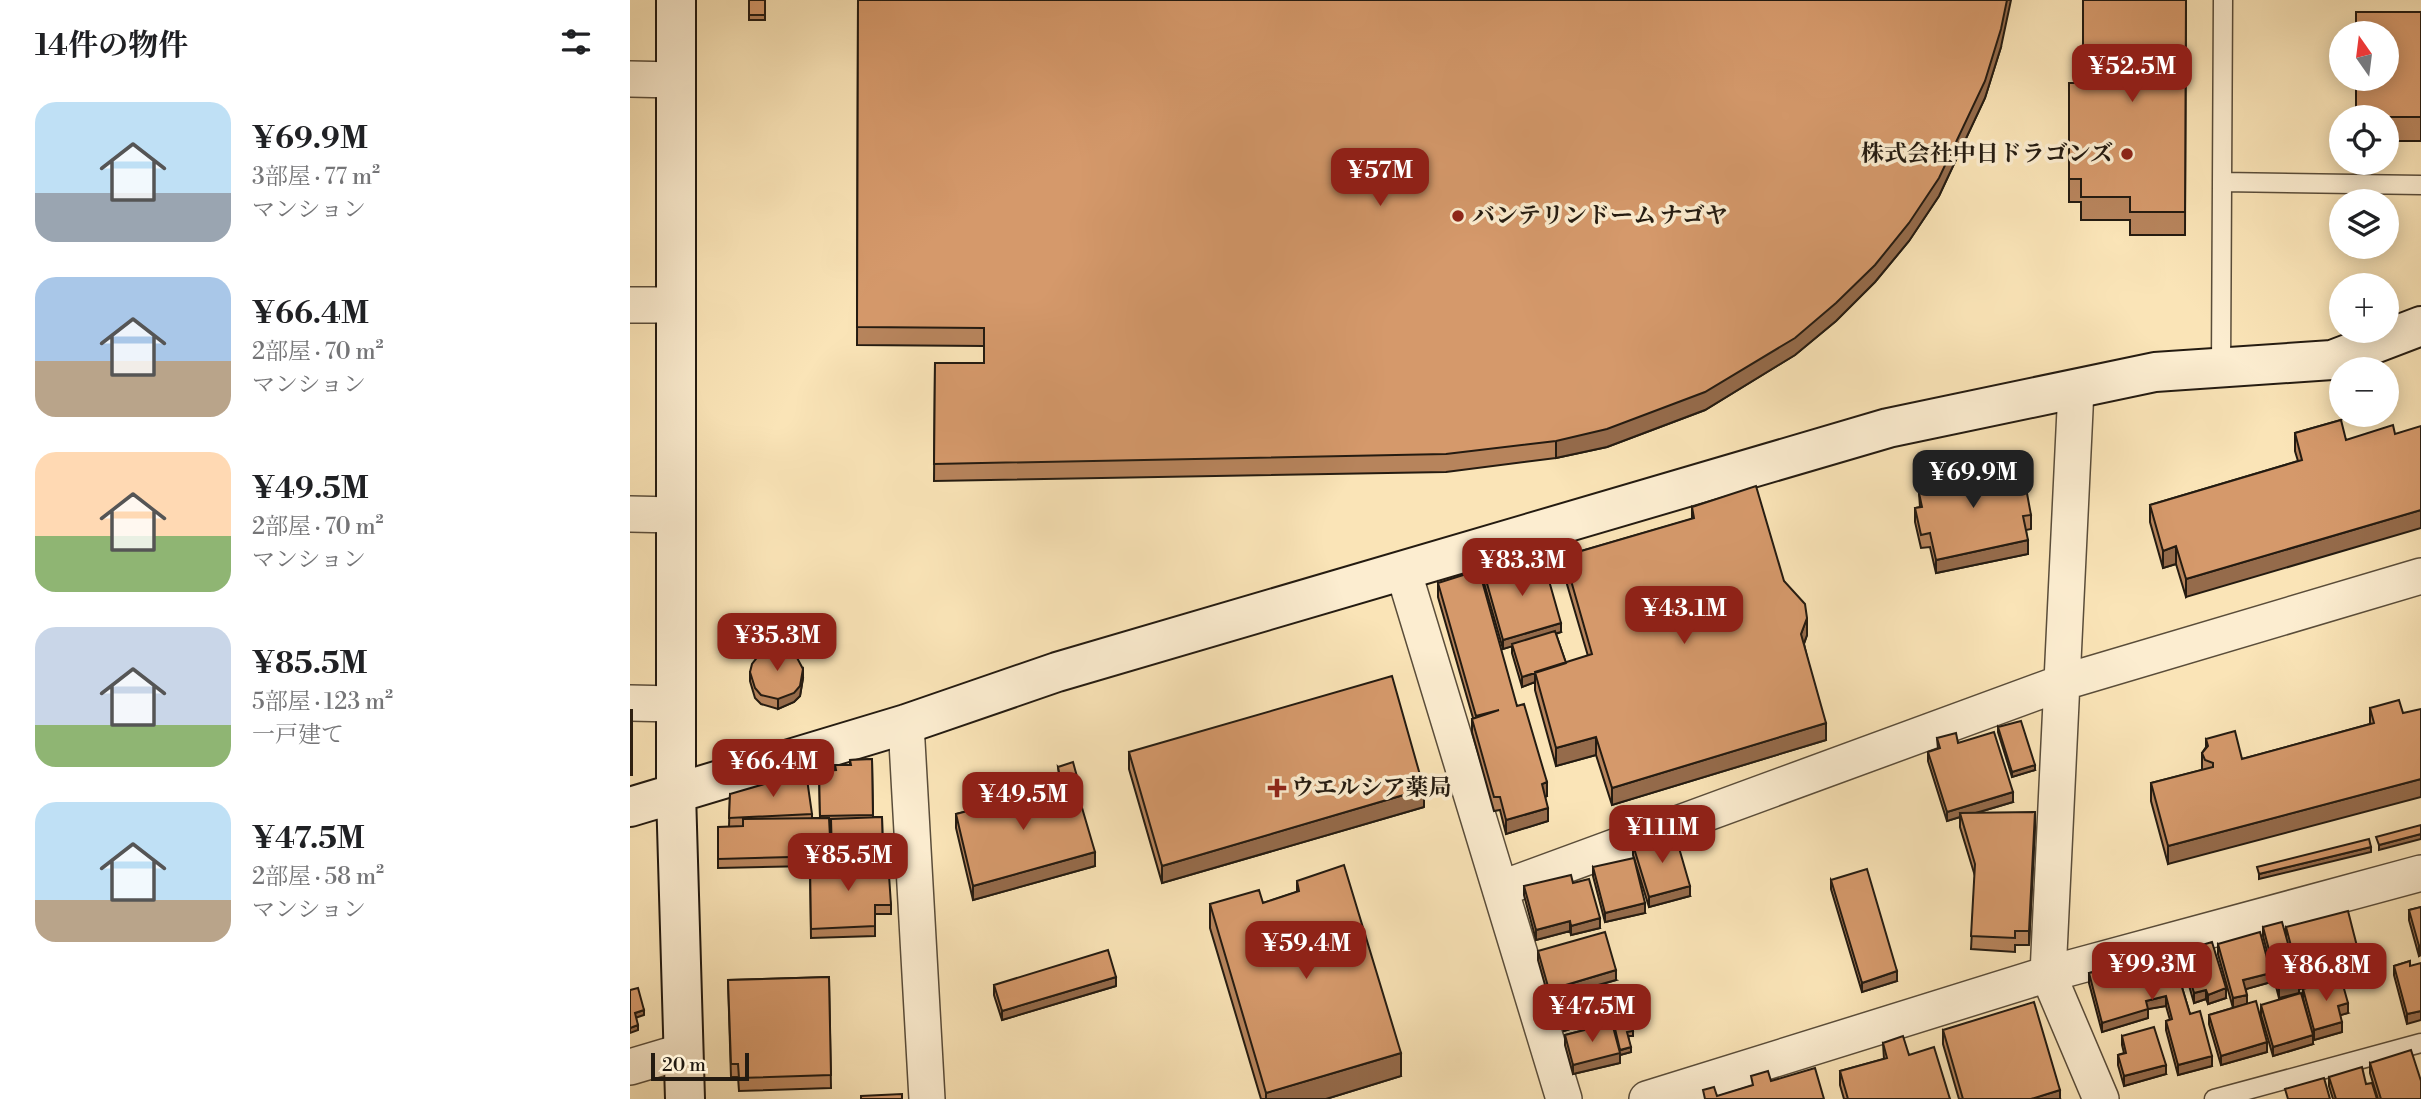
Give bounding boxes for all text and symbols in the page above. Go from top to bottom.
north arrow [2329,21,2399,91]
map controls [2329,21,2399,427]
icon: filters [557,23,595,61]
text: 14件の物件 [35,27,188,65]
pin: ¥52.5M [2075,44,2189,104]
text: ¥52.5M [2088,53,2176,81]
button: locate [2329,105,2399,175]
text: ¥69.9M [252,120,368,158]
icon: home [91,130,175,214]
place label: 株式会社中日ドラゴンズ [1861,140,2113,168]
marker: 株式会社中日ドラゴンズ [2119,146,2135,162]
pin: ¥57M [1339,148,1421,208]
text: ¥57M [1347,157,1413,185]
text: 3部屋 · 77 m² [252,163,380,191]
button: layers [2329,189,2399,259]
text: マンション [252,196,366,224]
place label: バンテリンドーム ナゴヤ [1472,202,1728,230]
marker: バンテリンドーム ナゴヤ [1450,208,1466,224]
button: + [2329,273,2399,343]
text: ¥66.4M [252,295,369,333]
icon: home [91,305,175,389]
text: 2部屋 · 70 m² [252,338,384,366]
button: − [2329,357,2399,427]
text: マンション [252,371,366,399]
pin: ¥69.9M [1916,450,2030,510]
text: ¥69.9M [1929,459,2017,487]
text: ¥49.5M [252,470,369,508]
icon: home [91,480,175,564]
text: 2部屋 · 70 m² [252,513,384,541]
pin: ¥83.3M [1465,538,1579,598]
text: マンション [252,546,366,574]
text: ¥83.3M [1478,547,1566,575]
pin: ¥43.1M [1627,586,1741,646]
text: ¥43.1M [1641,595,1727,623]
pin: ¥35.3M [720,614,834,673]
text: ¥35.3M [733,622,821,650]
text: ¥85.5M [252,645,367,683]
icon: home [91,655,175,739]
text: 5部屋 · 123 m² [252,688,393,716]
text: 一戸建て [252,721,344,749]
pin: ¥66.4M [716,740,830,799]
text: ¥66.4M [728,748,818,776]
pin: ¥49.5M [966,772,1080,832]
place label: ウエルシア薬局 [1291,774,1451,802]
marker: ウエルシア薬局 [1269,780,1285,796]
text: ¥49.5M [978,781,1068,809]
pin: ¥111M [1613,806,1711,865]
text: ¥111M [1625,814,1699,842]
text: ¥47.5M [252,820,365,858]
icon: home [91,830,175,914]
pin: ¥85.5M [791,834,905,893]
text: ¥85.5M [804,842,892,870]
text: 2部屋 · 58 m² [252,863,384,891]
text: マンション [252,896,366,924]
pin: ¥59.4M [1249,922,1363,981]
text: ¥59.4M [1261,930,1351,958]
pin: ¥99.3M [2095,942,2209,1002]
pin: ¥86.8M [2269,944,2383,1003]
text: ¥99.3M [2108,951,2196,979]
text: ¥86.8M [2281,952,2371,980]
pin: ¥47.5M [1535,984,1649,1044]
text: ¥47.5M [1549,993,1635,1021]
scale bar [651,1050,749,1082]
text: 20 m [662,1053,706,1077]

